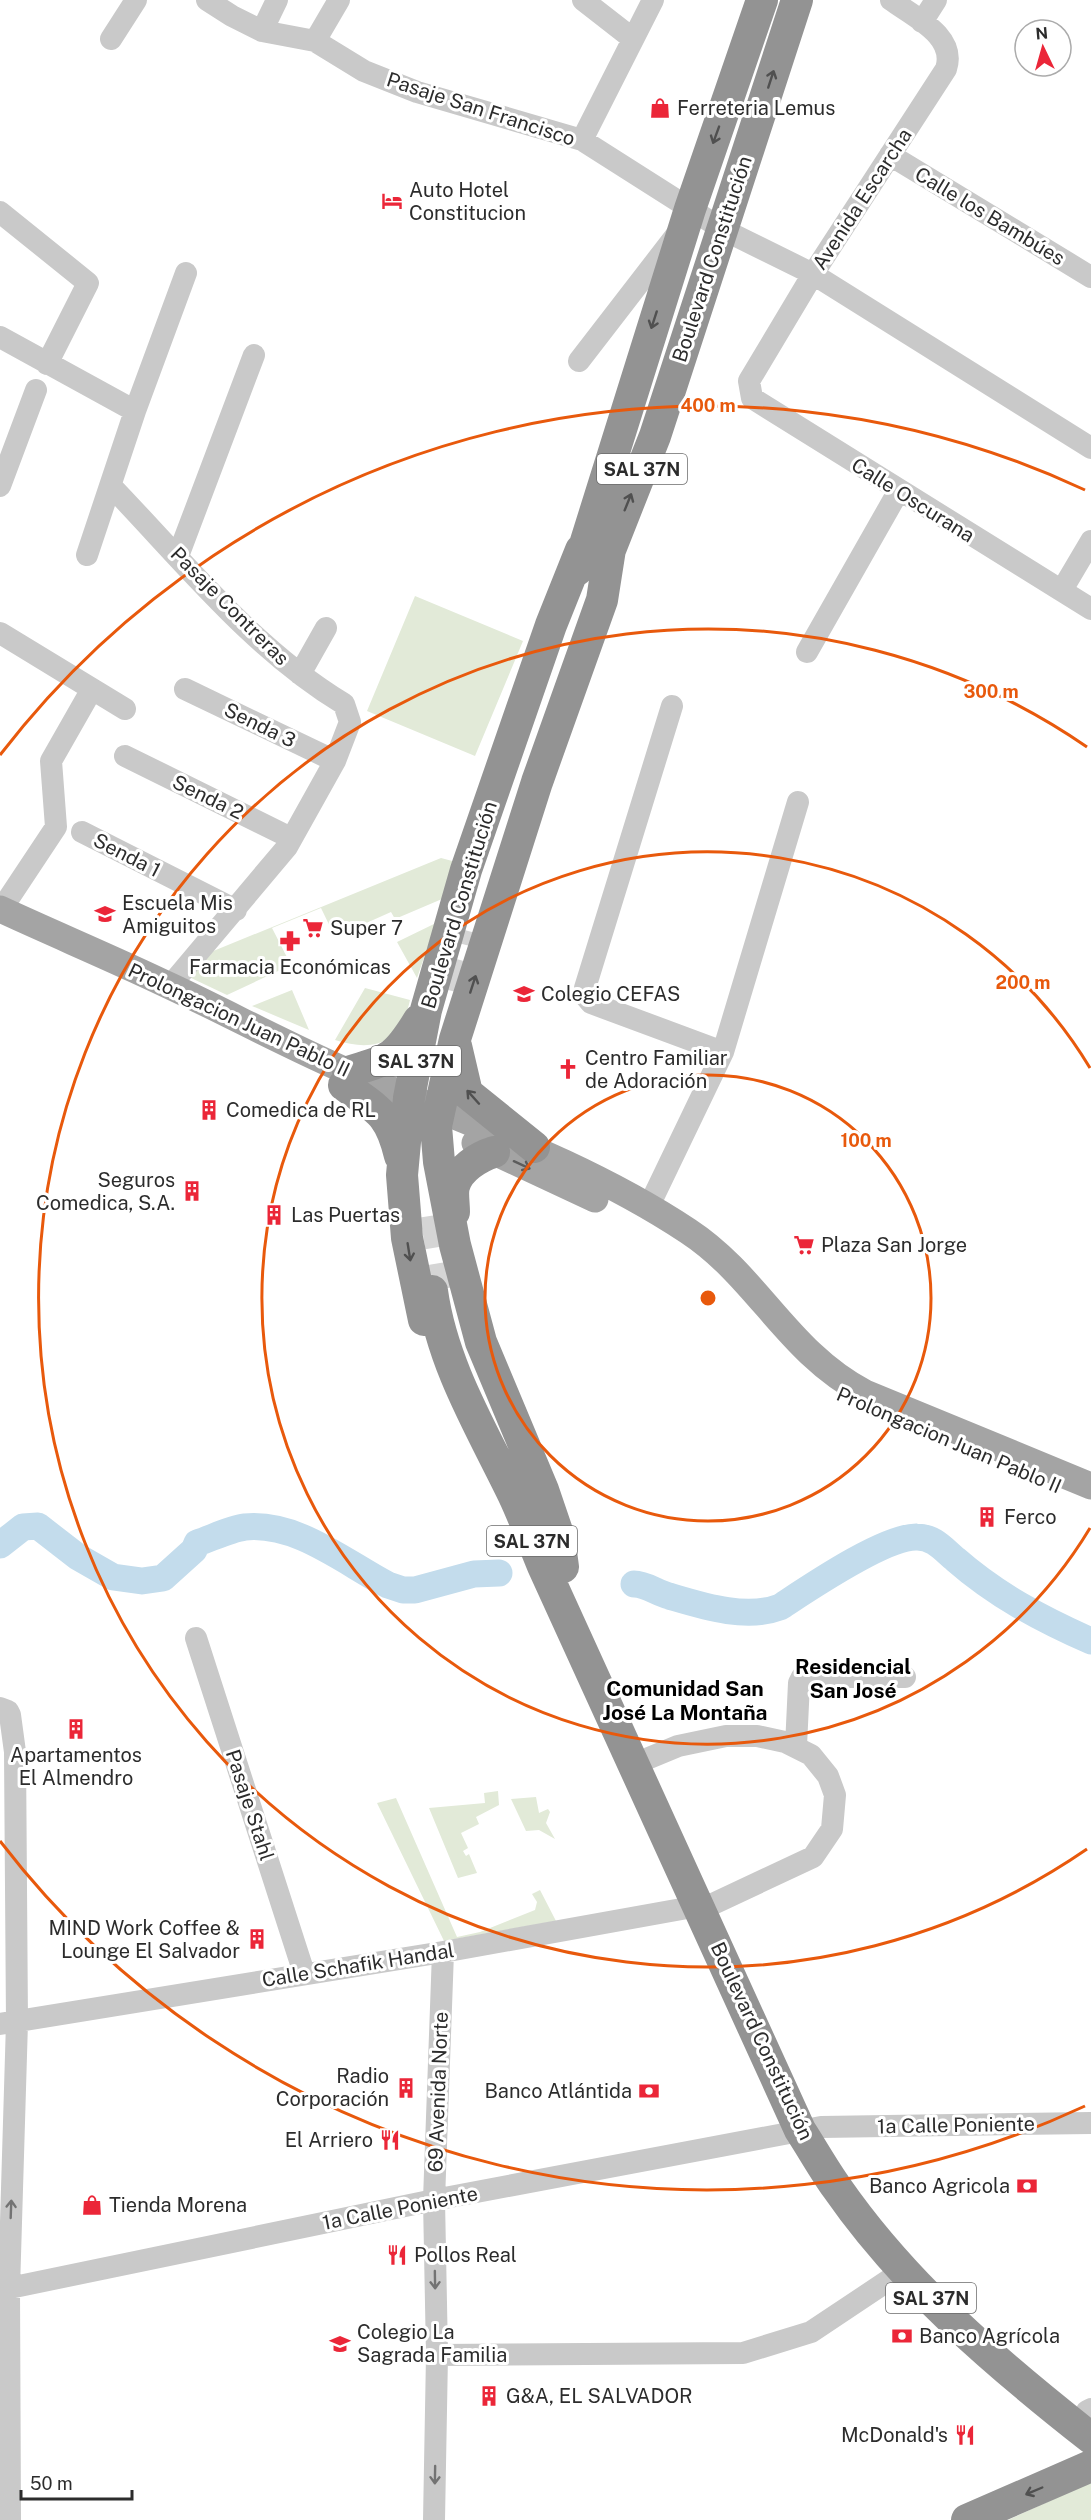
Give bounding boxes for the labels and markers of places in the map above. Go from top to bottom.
shop icon: Ferreteria Lemus [648,96,672,120]
place label: Ferreteria Lemus [677,96,835,120]
place label: Auto Hotel Constitucion [409,178,526,225]
hotel icon: Auto Hotel Constitucion [380,189,404,213]
place label: Escuela Mis Amiguitos [122,891,233,938]
school or university icon: Escuela Mis Amiguitos [93,902,117,926]
supermarket icon: Super 7 [301,916,325,940]
place label: Super 7 [330,916,403,940]
pharmacy icon: Farmacia Económicas [278,929,302,953]
place label: Farmacia Económicas [189,955,391,979]
school or university icon: Colegio CEFAS [512,982,536,1006]
place label: Colegio CEFAS [541,982,681,1006]
place label: Centro Familiar de Adoración [585,1046,728,1093]
church icon: Centro Familiar de Adoración [556,1057,580,1081]
building icon: Comedica de RL [197,1098,221,1122]
place label: Comedica de RL [226,1098,376,1122]
place label: Seguros Comedica, S.A. [36,1168,175,1215]
building icon: Seguros Comedica, S.A. [180,1179,204,1203]
building icon: Las Puertas [262,1203,286,1227]
place label: Las Puertas [291,1203,400,1227]
supermarket icon: Plaza San Jorge [792,1233,816,1257]
place label: Plaza San Jorge [821,1233,967,1257]
centre of rings [698,1288,718,1308]
building icon: Ferco [975,1505,999,1529]
place label: Ferco [1004,1505,1057,1529]
building icon: Apartamentos El Almendro [64,1717,88,1741]
place label: Apartamentos El Almendro [10,1743,142,1790]
place label: MIND Work Coffee & Lounge El Salvador [48,1916,240,1963]
building icon: MIND Work Coffee & Lounge El Salvador [245,1927,269,1951]
place label: Radio Corporación [276,2064,389,2111]
building icon: Radio Corporación [394,2076,418,2100]
place label: Banco Atlántida [484,2079,632,2103]
bank icon: Banco Atlántida [637,2079,661,2103]
place label: El Arriero [285,2128,373,2152]
restaurant icon: El Arriero [378,2128,402,2152]
place label: Banco Agricola [869,2174,1010,2198]
bank icon: Banco Agricola [1015,2174,1039,2198]
shop icon: Tienda Morena [80,2193,104,2217]
place label: Tienda Morena [109,2193,247,2217]
restaurant icon: Pollos Real [385,2243,409,2267]
place label: Pollos Real [414,2243,517,2267]
place label: Colegio La Sagrada Familia [357,2320,507,2367]
bank icon: Banco Agrícola [890,2324,914,2348]
place label: Banco Agrícola [919,2324,1060,2348]
school or university icon: Colegio La Sagrada Familia [328,2332,352,2356]
building icon: G&A, EL SALVADOR [477,2384,501,2408]
place label: G&A, EL SALVADOR [506,2384,693,2408]
place label: McDonald's [841,2423,948,2447]
restaurant icon: McDonald's [953,2423,977,2447]

